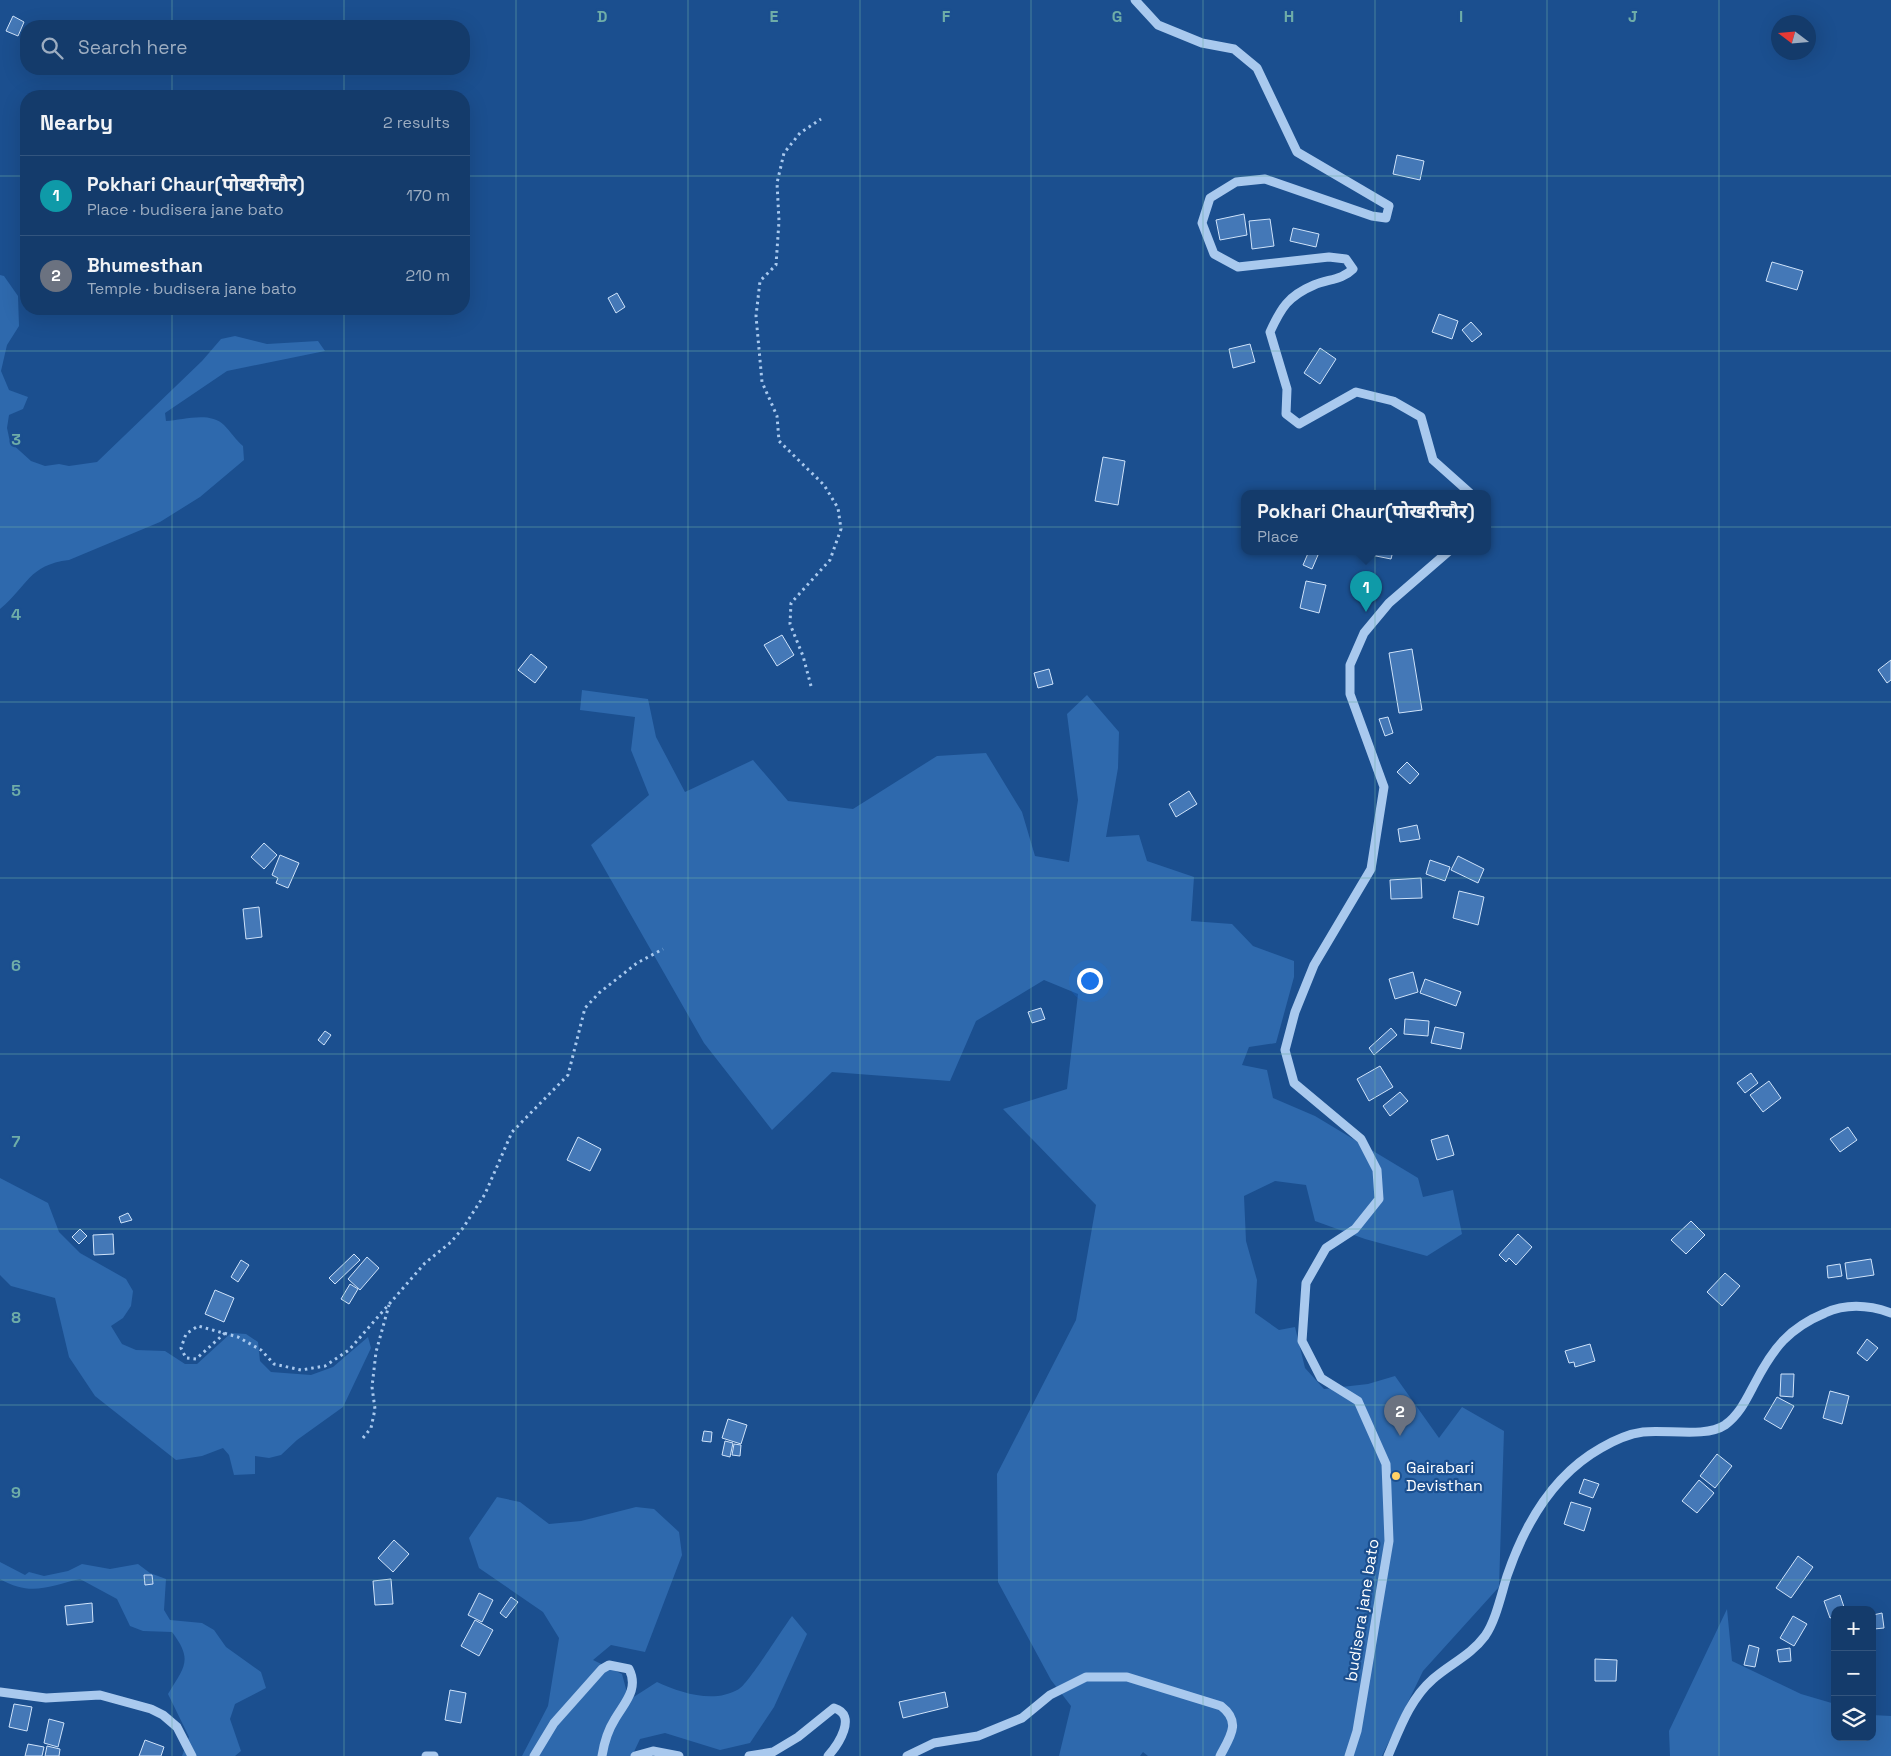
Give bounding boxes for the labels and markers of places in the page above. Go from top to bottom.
pin: 1 [1350,571,1382,612]
pin: 2 [1384,1395,1416,1436]
place label: Gairabari Devisthan [1406,1457,1483,1496]
marker: Gairabari Devisthan [1390,1470,1402,1482]

